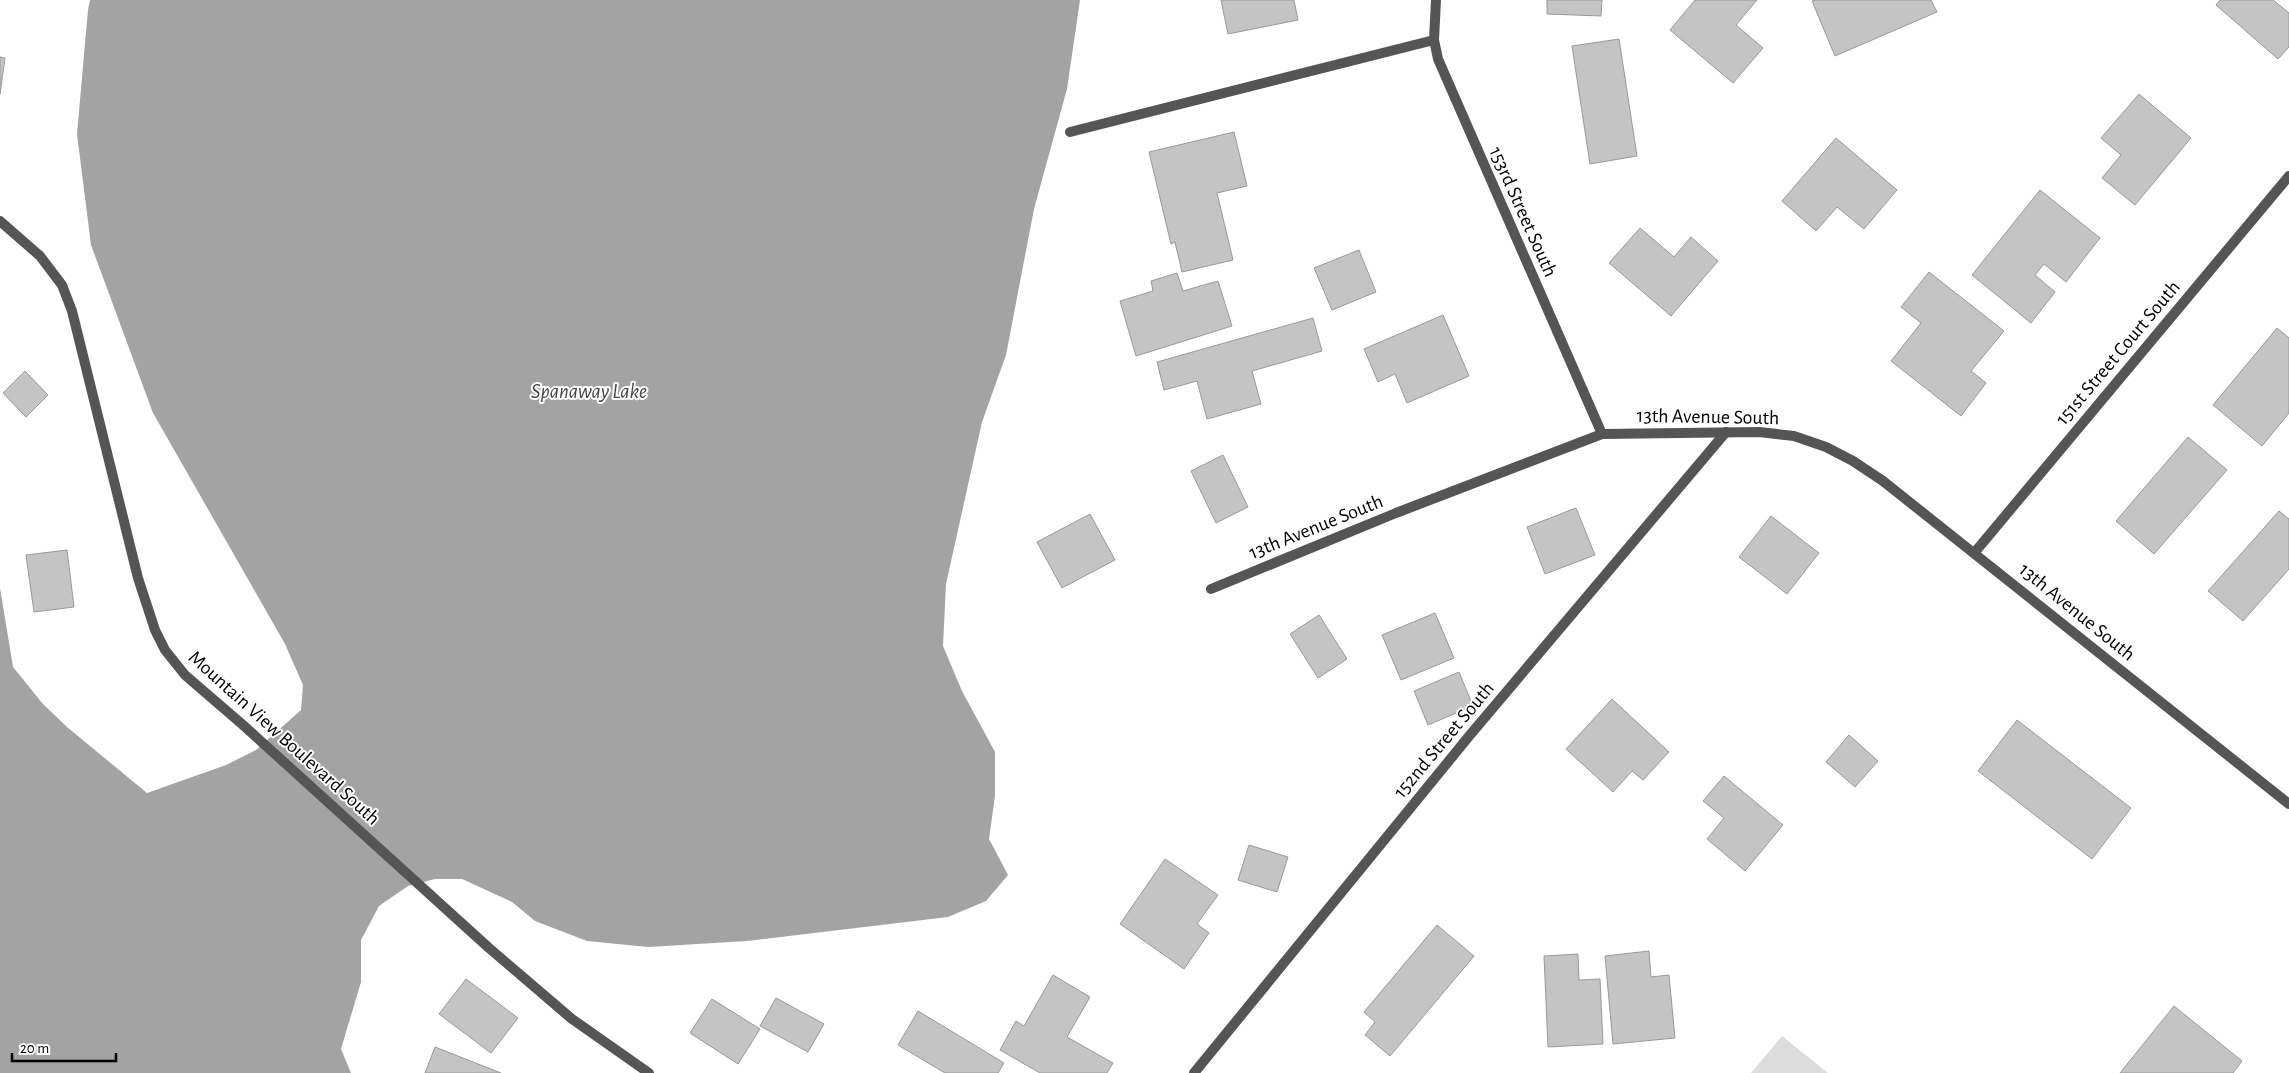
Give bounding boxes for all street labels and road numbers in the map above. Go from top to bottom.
street label: 153rd Street South [1485,144,1561,280]
street label: 151st Street Court South [2052,277,2184,429]
street label: 13th Avenue South [1637,406,1779,428]
street label: 13th Avenue South [1246,491,1386,563]
street label: 13th Avenue South [2015,559,2139,665]
street label: Mountain View Boulevard South [185,647,383,829]
street label: 152nd Street South [1390,678,1498,802]

